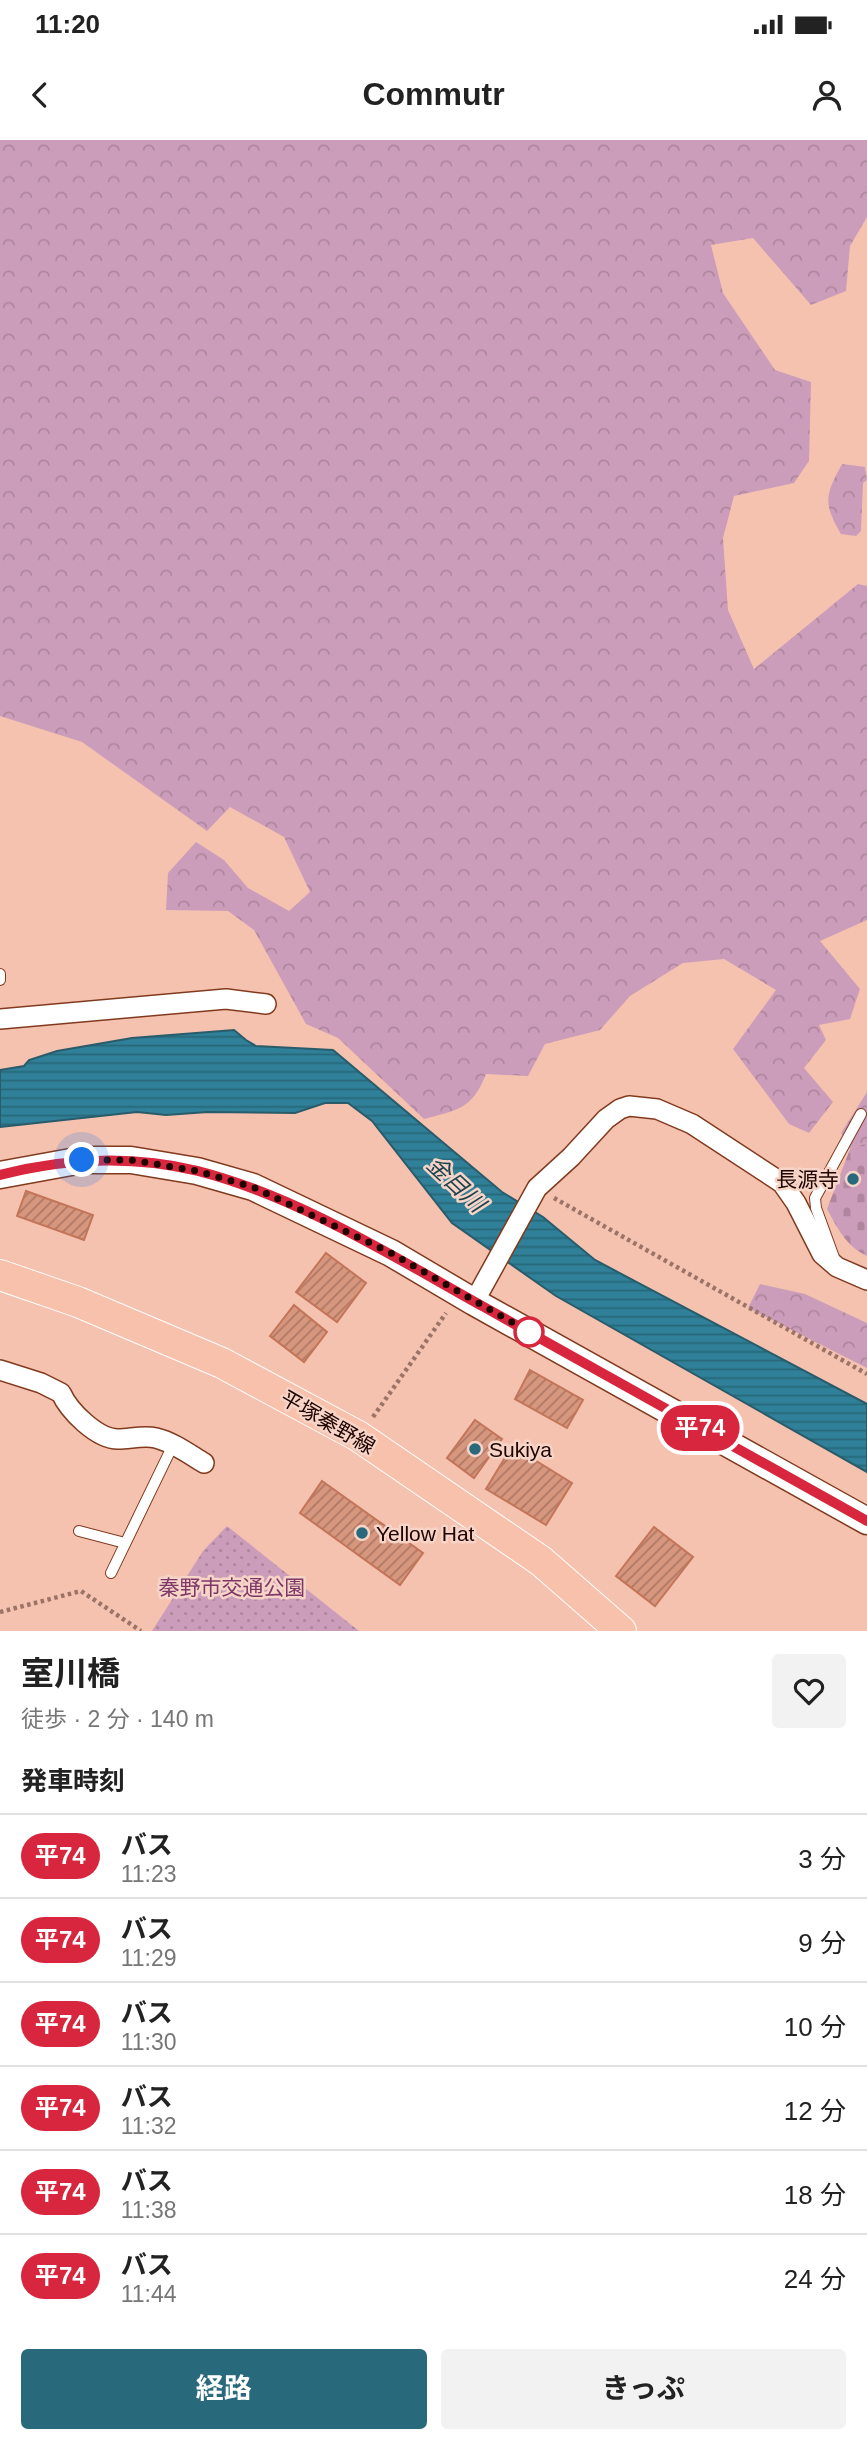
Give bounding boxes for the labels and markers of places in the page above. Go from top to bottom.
place label: 長源寺 [776,1168,839,1191]
marker: 長源寺 [845,1171,861,1187]
unlabelled marker [514,1317,544,1347]
place label: Sukiya [489,1438,552,1461]
marker: Sukiya [467,1441,483,1457]
place label: Yellow Hat [376,1522,475,1545]
marker: Yellow Hat [354,1525,370,1541]

